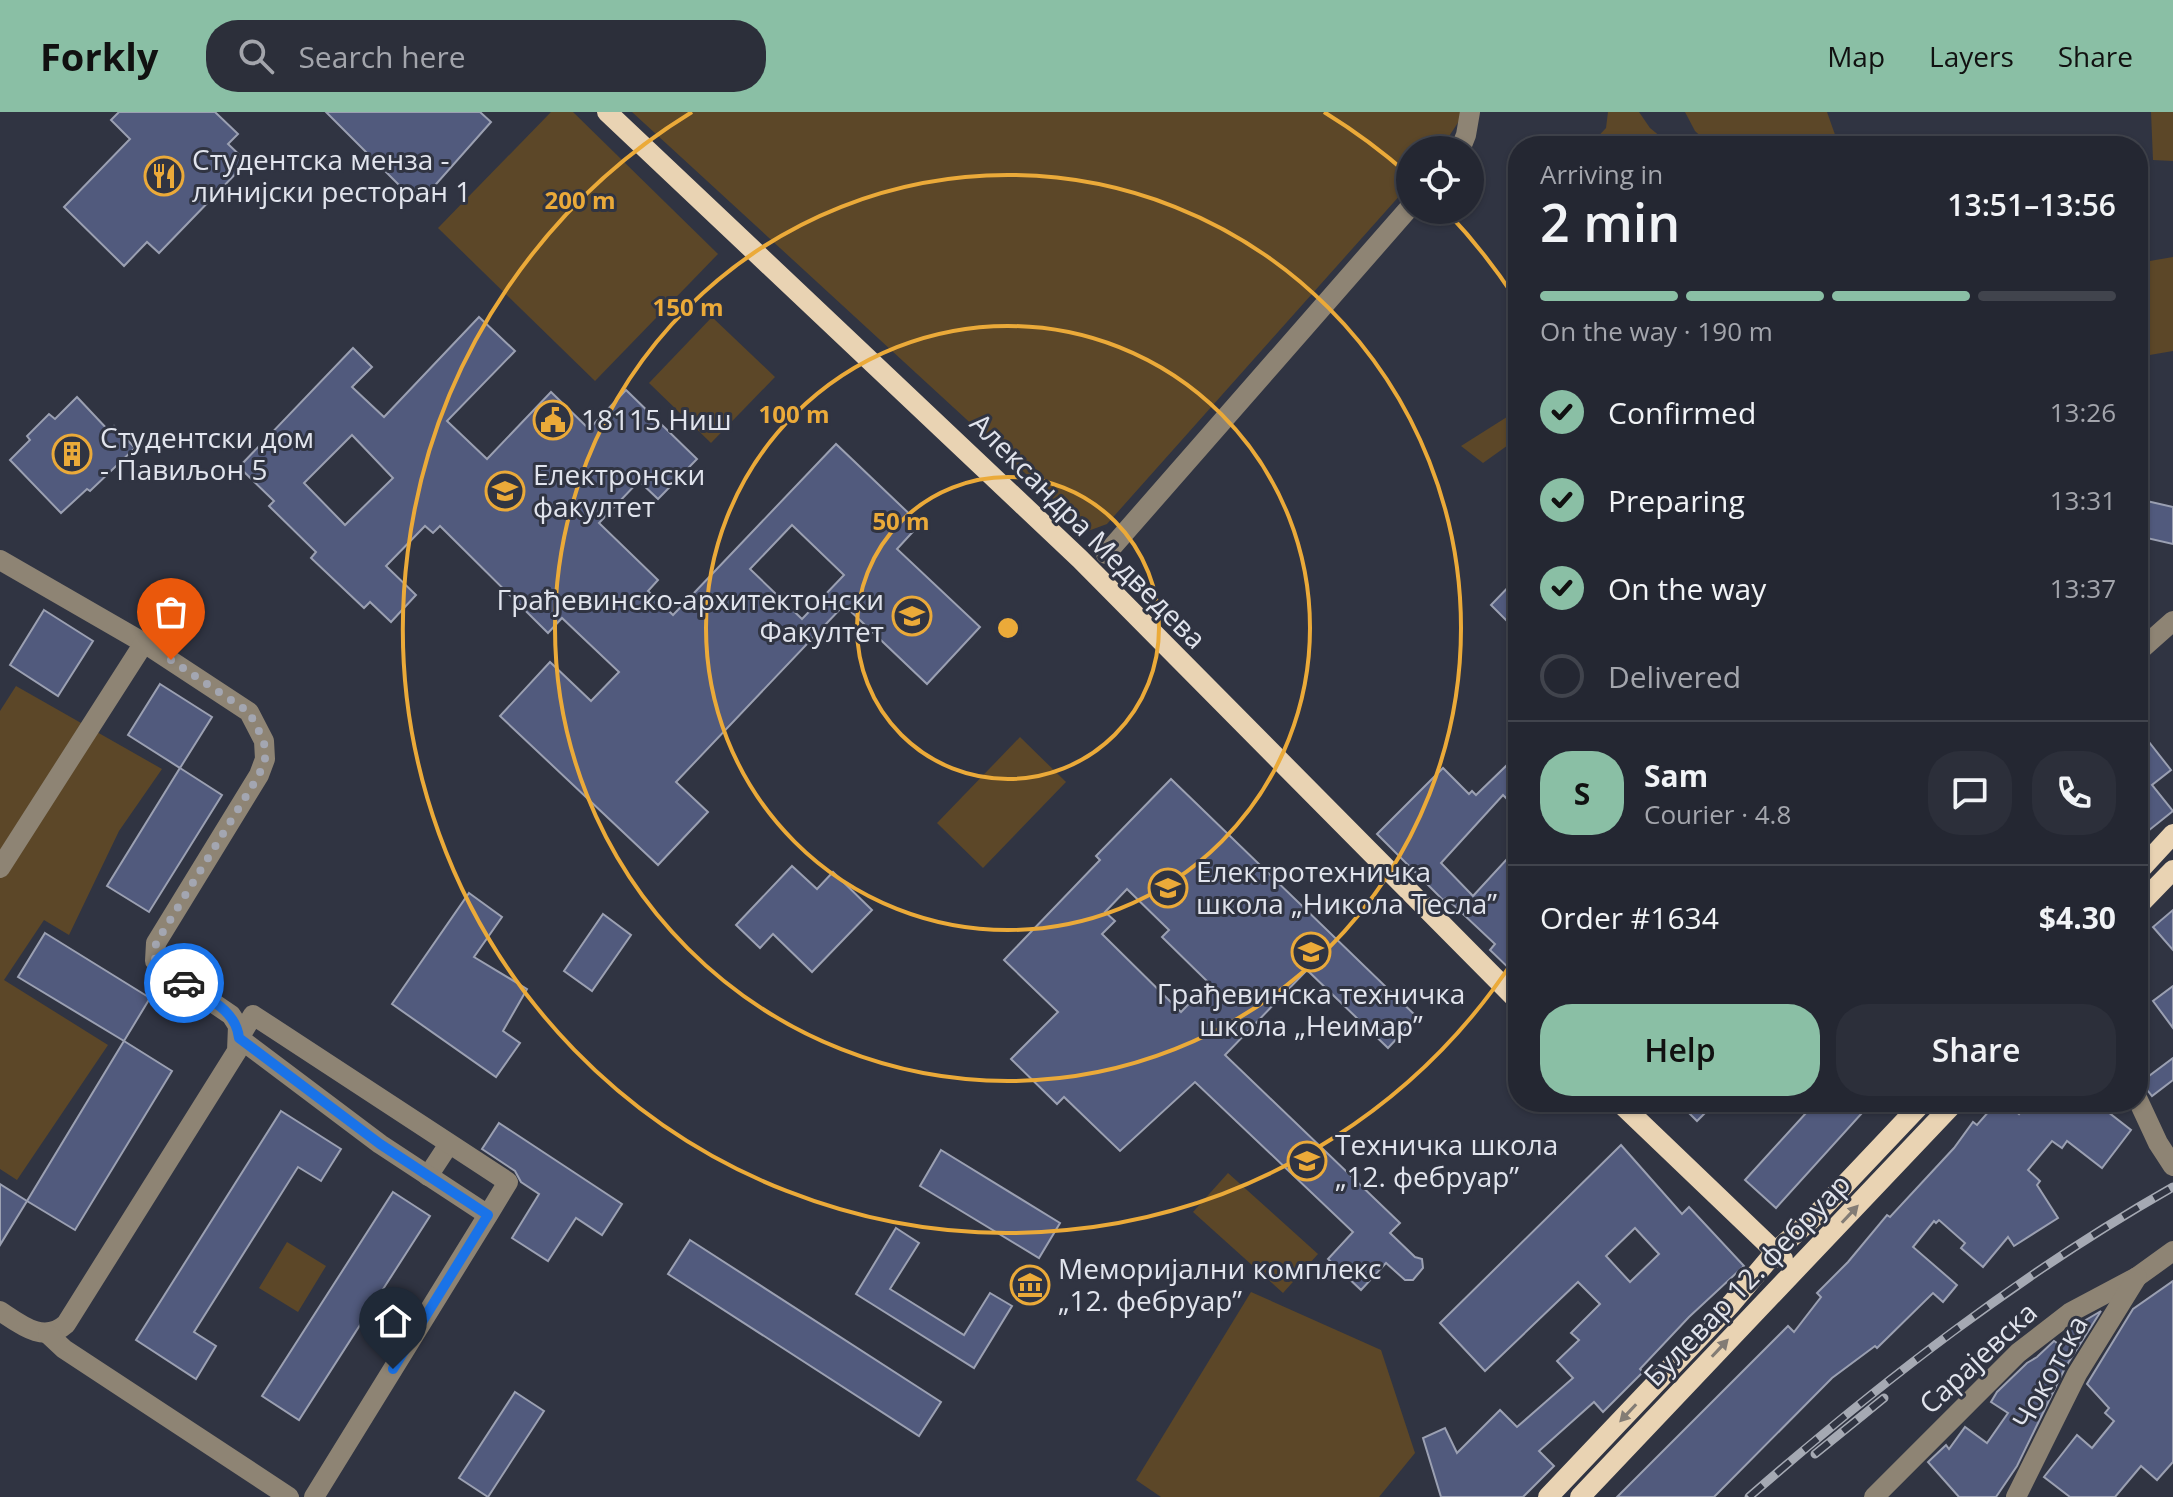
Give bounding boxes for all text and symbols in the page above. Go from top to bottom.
search box [206,20,766,92]
text: Forkly [40,30,158,82]
icon: search [234,34,278,78]
text: Search here [298,36,466,77]
text: Map [1827,37,1885,75]
text: Layers [1929,37,2014,75]
text: Share [2058,37,2133,75]
map controls [1396,136,1484,224]
button: locate [1396,136,1484,224]
place label: Студентска менза - линијски ресторан 1 [192,140,471,210]
restaurant icon: Студентска менза - линијски ресторан 1 [143,155,185,197]
text: Arriving in [1540,156,1663,192]
text: 200 m [545,183,615,216]
text: 13:51–13:56 [1947,184,2116,225]
text: 2 min [1540,186,1680,257]
text: 150 m [653,290,723,323]
text: On the way · 190 m [1540,313,1773,349]
icon: check [1540,390,1584,434]
text: Confirmed [1608,392,1756,433]
text: 13:26 [2050,394,2116,430]
text: 100 m [759,397,829,430]
public building icon: 18115 Ниш [532,399,574,441]
place label: 18115 Ниш [581,400,732,438]
street label: Александра Медведева [963,404,1215,656]
place label: Студентски дом - Павиљон 5 [100,418,314,488]
building icon: Студентски дом - Павиљон 5 [51,433,93,475]
place label: Електронски факултет [533,455,705,525]
school or university icon: Електронски факултет [484,470,526,512]
icon: check [1540,478,1584,522]
text: Preparing [1608,480,1745,521]
text: 13:31 [2050,482,2116,518]
text: 50 m [872,504,930,537]
icon: check [1540,566,1584,610]
text: On the way [1608,568,1766,609]
text: 13:37 [2050,570,2116,606]
pin [137,578,205,660]
place label: Грађевинско-архитектонски Факултет [497,580,884,650]
icon: bag [149,590,193,634]
school or university icon: Грађевинско-архитектонски Факултет [891,595,933,637]
centre of rings [994,614,1022,642]
text: Delivered [1608,656,1741,697]
button: chat [1928,751,2012,835]
button: phone [2032,751,2116,835]
text: Sam [1644,755,1708,796]
text: S [1574,773,1590,814]
text: Courier · 4.8 [1644,796,1791,832]
place label: Електротехничка школа „Никола Тесла” [1196,852,1497,922]
school or university icon: Електротехничка школа „Никола Тесла” [1147,867,1189,909]
text: Order #1634 [1540,897,1719,938]
text: $4.30 [2039,897,2116,938]
school or university icon: Грађевинска техничка школа „Неимар” [1290,931,1332,973]
courier [144,943,224,1023]
icon: car [162,961,206,1005]
place label: Грађевинска техничка школа „Неимар” [1157,974,1465,1044]
button: Help [1540,1004,1820,1096]
button: Share [1836,1004,2116,1096]
place label: Техничка школа „12. фебруар” [1335,1125,1558,1195]
school or university icon: Техничка школа „12. фебруар” [1286,1140,1328,1182]
street label: Булевар 12. фебруар [1635,1165,1858,1394]
one-way arrow [1840,1205,1858,1224]
place label: Меморијални комплекс „12. фебруар” [1058,1249,1382,1319]
museum icon: Меморијални комплекс „12. фебруар” [1009,1264,1051,1306]
pin [359,1287,427,1369]
street label: Сарајевска [1910,1293,2044,1422]
icon: home [371,1299,415,1343]
street label: Чокотска [2002,1308,2096,1435]
one-way arrow [1711,1339,1729,1358]
one-way arrow [1619,1403,1637,1422]

